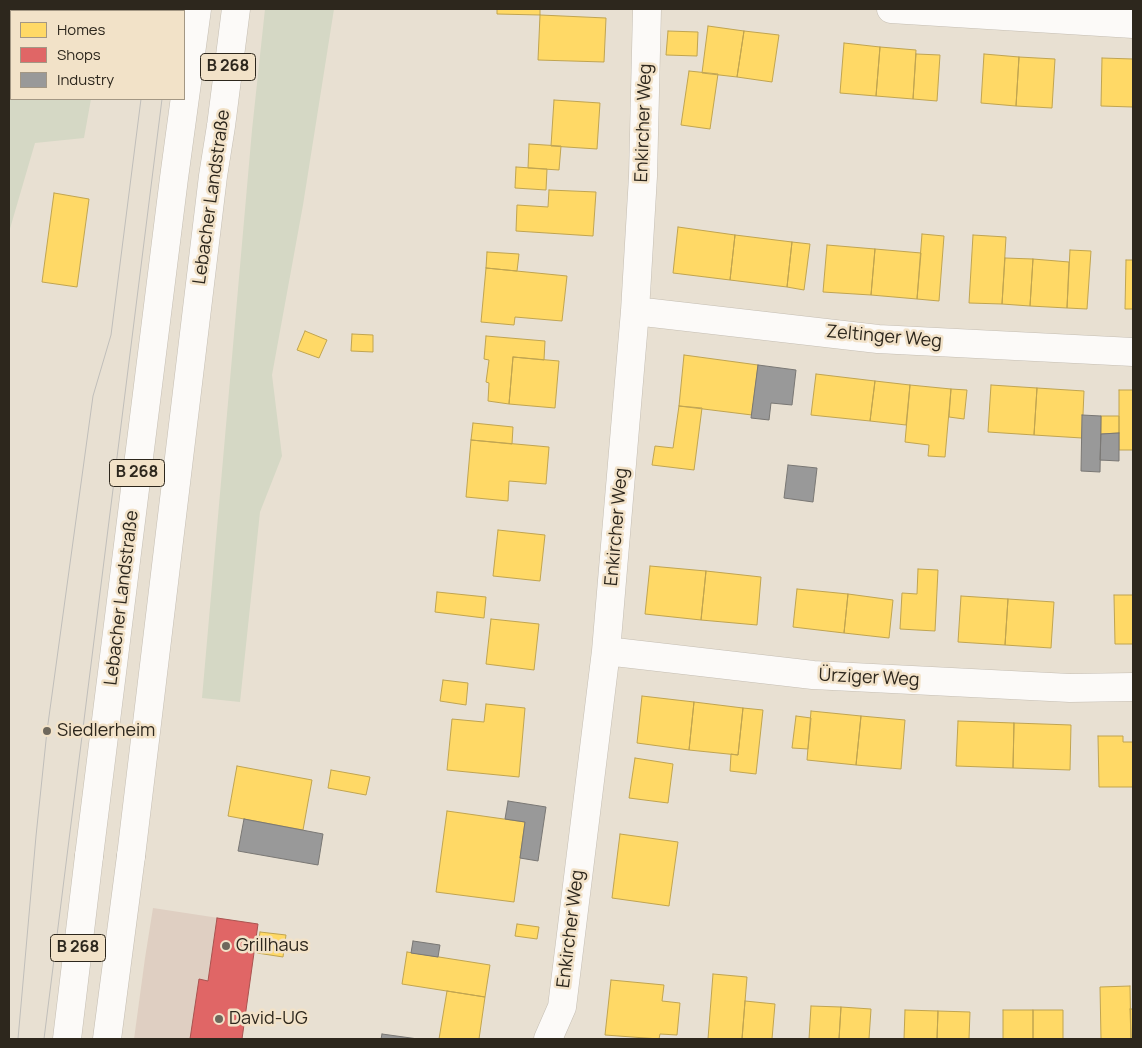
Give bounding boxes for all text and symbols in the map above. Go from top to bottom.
legend [10,10,185,100]
text: Homes [57,19,105,40]
text: Shops [57,44,101,65]
road number: B 268 [200,54,256,80]
street label: Enkircher Weg [631,63,657,183]
text: Industry [57,69,114,90]
street label: Lebacher Landstraße [189,108,235,286]
street label: Zeltinger Weg [825,321,943,353]
road number: B 268 [110,459,164,486]
street label: Enkircher Weg [601,467,633,587]
street label: Lebacher Landstraße [101,509,143,687]
street label: Ürziger Weg [818,665,920,691]
place label: Siedlerheim [57,720,155,742]
marker: Siedlerheim [41,725,53,737]
street label: Enkircher Weg [553,869,589,989]
road number: B 268 [50,934,106,961]
place label: Grillhaus [236,935,309,957]
marker: Grillhaus [220,940,232,952]
place label: David-UG [229,1008,308,1030]
marker: David-UG [213,1013,225,1025]

